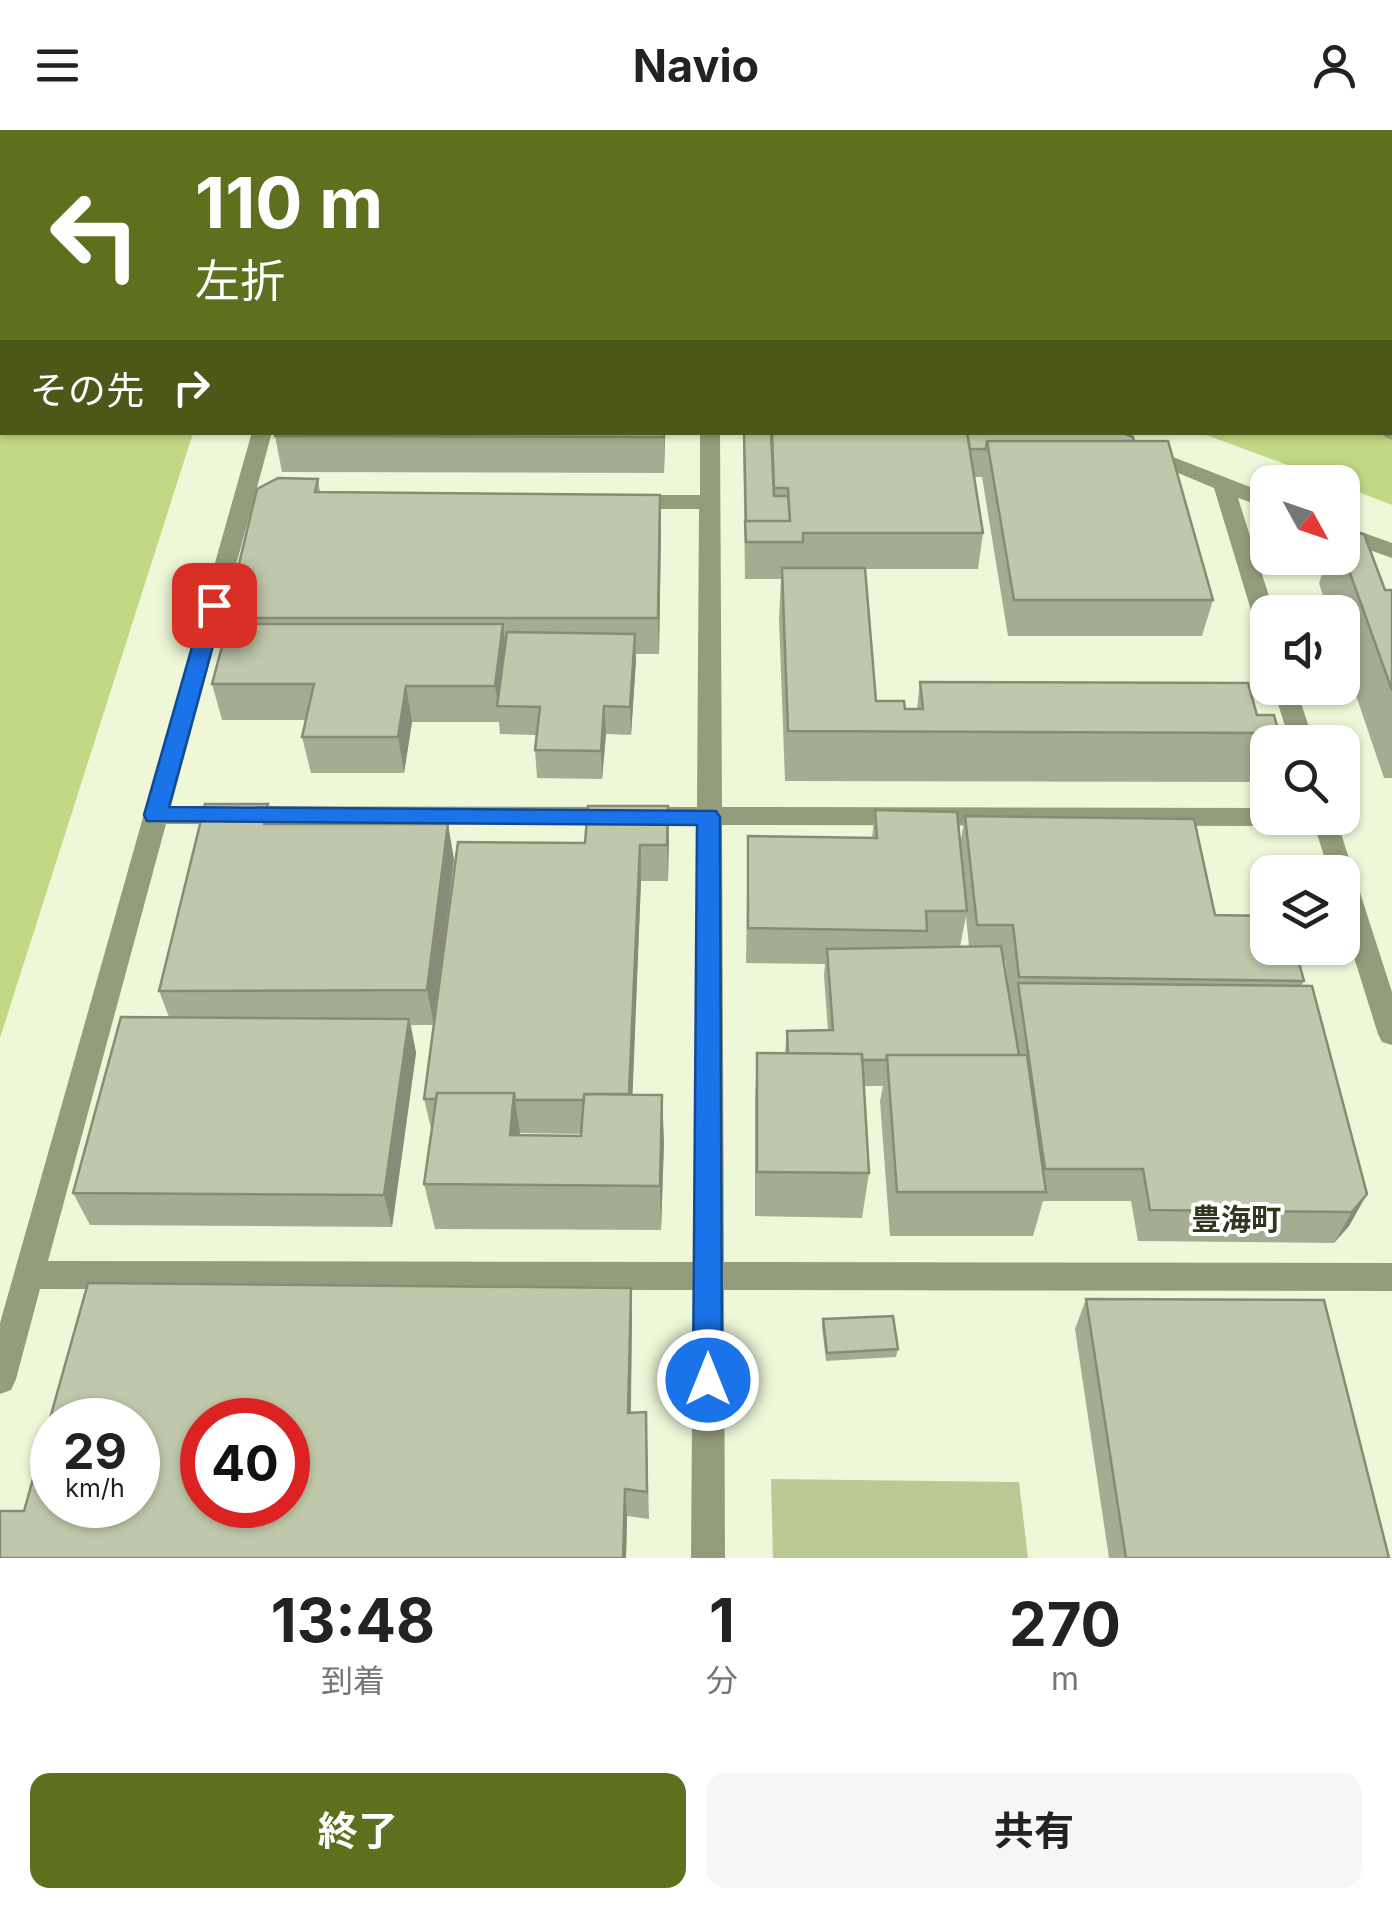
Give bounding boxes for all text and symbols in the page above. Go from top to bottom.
icon: menu [30,38,85,93]
text: Navio [633,38,759,93]
icon: person [1307,38,1362,93]
text: 110 m [195,160,383,245]
icon: left [30,170,160,300]
text: 左折 [195,253,285,308]
icon: right [164,360,219,415]
text: その先 [30,367,144,413]
north arrow [1250,465,1360,575]
map controls [1250,465,1360,965]
pin [172,563,257,648]
icon: arrive [187,578,242,633]
button: sound [1250,595,1360,705]
button: search [1250,725,1360,835]
button: layers [1250,855,1360,965]
district label: 豊海町 [1191,1201,1281,1237]
position arrow [656,1328,760,1432]
speed limit sign: 40 [180,1398,310,1528]
text: 29 [63,1421,127,1481]
text: km/h [65,1473,125,1503]
text: 13:48 [271,1584,435,1656]
text: 1 [709,1584,735,1656]
text: 270 [1009,1588,1121,1660]
text: m [1051,1659,1079,1698]
text: 到着 [321,1661,385,1700]
text: 分 [706,1661,738,1700]
button: 終了 [30,1773,686,1888]
button: 共有 [706,1773,1362,1888]

